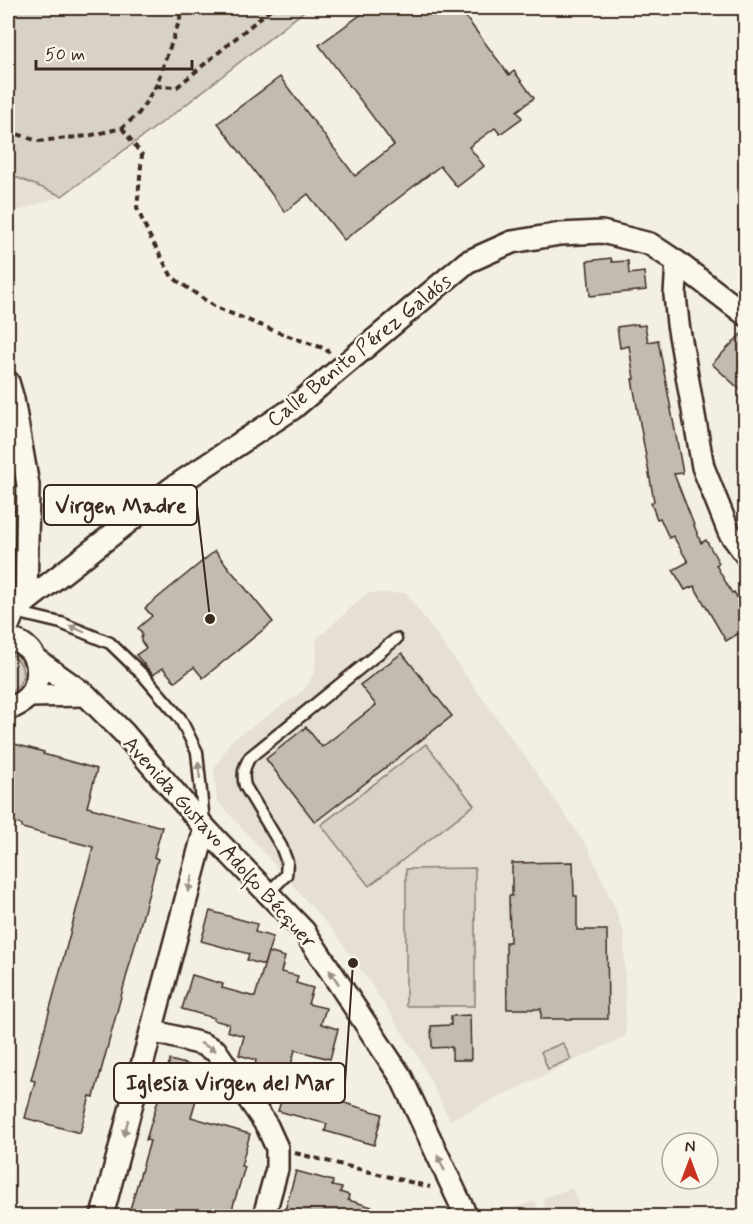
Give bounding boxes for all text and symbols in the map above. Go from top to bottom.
scale bar [36,33,192,71]
text: 50 m [45,43,85,67]
street label: Calle Benito Pérez Galdós [262,268,458,434]
callout: Virgen Madre [44,485,197,525]
text: Virgen Madre [55,493,187,524]
one-way arrow [67,624,85,634]
street label: Avenida Gustavo Adolfo Bécquer [115,730,322,956]
one-way arrow [194,760,204,779]
one-way arrow [185,875,195,894]
one-way arrow [328,969,340,985]
one-way arrow [199,1043,216,1052]
callout: Iglesia Virgen del Mar [114,1063,345,1103]
text: Iglesia Virgen del Mar [126,1070,335,1101]
one-way arrow [121,1119,130,1137]
north arrow [660,1131,720,1191]
text: N [685,1137,695,1158]
one-way arrow [437,1155,446,1172]

